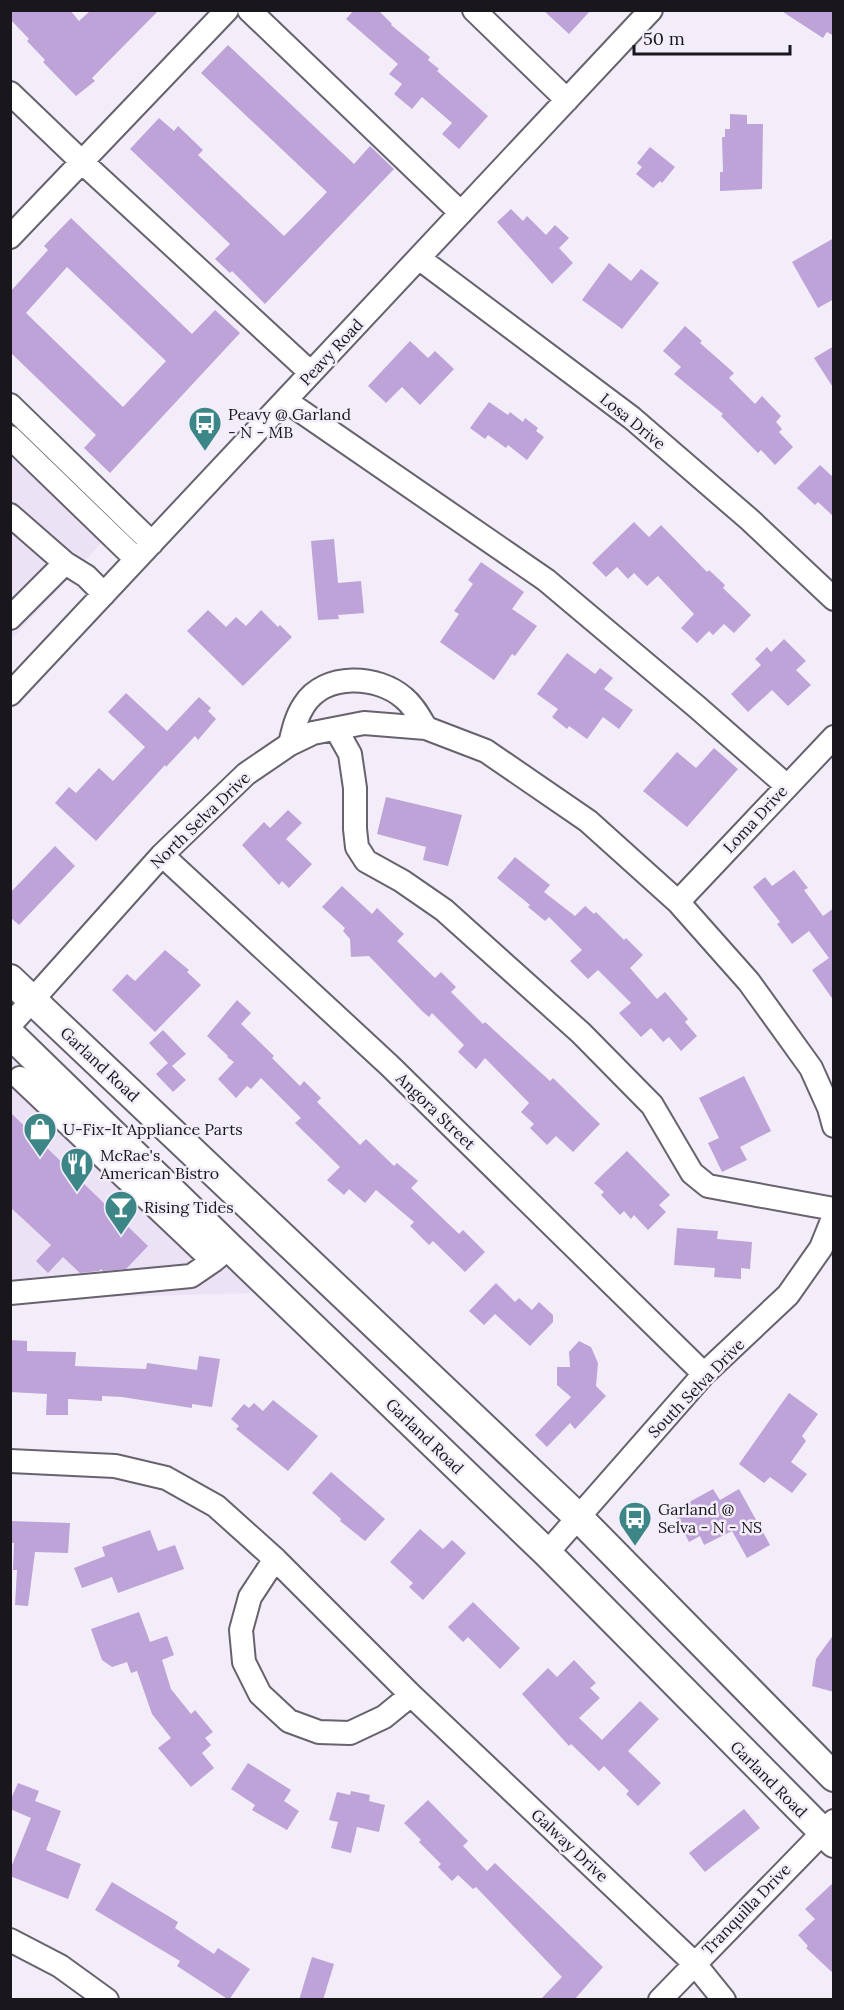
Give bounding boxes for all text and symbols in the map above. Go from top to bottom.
scale bar [634,18,790,56]
text: 50 m [643,27,685,50]
street label: Peavy Road [295,314,367,390]
street label: Losa Drive [596,389,670,454]
place label: Peavy @ Garland - N - MB [228,404,352,442]
bus stop icon: Peavy @ Garland - N - MB [187,405,223,452]
street label: North Selva Drive [146,767,254,873]
street label: Loma Drive [719,781,792,857]
street label: Garland Road [56,1022,144,1106]
street label: Angora Street [391,1068,480,1154]
shop icon: U-Fix-It Appliance Parts [22,1111,58,1158]
place label: U-Fix-It Appliance Parts [63,1119,243,1139]
place label: McRae's American Bistro [99,1145,219,1183]
restaurant icon: McRae's American Bistro [59,1146,95,1193]
bar icon: Rising Tides [103,1189,139,1236]
place label: Rising Tides [144,1197,234,1217]
street label: South Selva Drive [644,1334,749,1442]
street label: Garland Road [382,1394,468,1478]
place label: Garland @ Selva - N - NS [658,1499,762,1537]
bus stop icon: Garland @ Selva - N - NS [617,1500,653,1547]
street label: Garland Road [726,1736,812,1822]
street label: Galway Drive [527,1804,613,1886]
street label: Tranquilla Drive [697,1859,795,1959]

